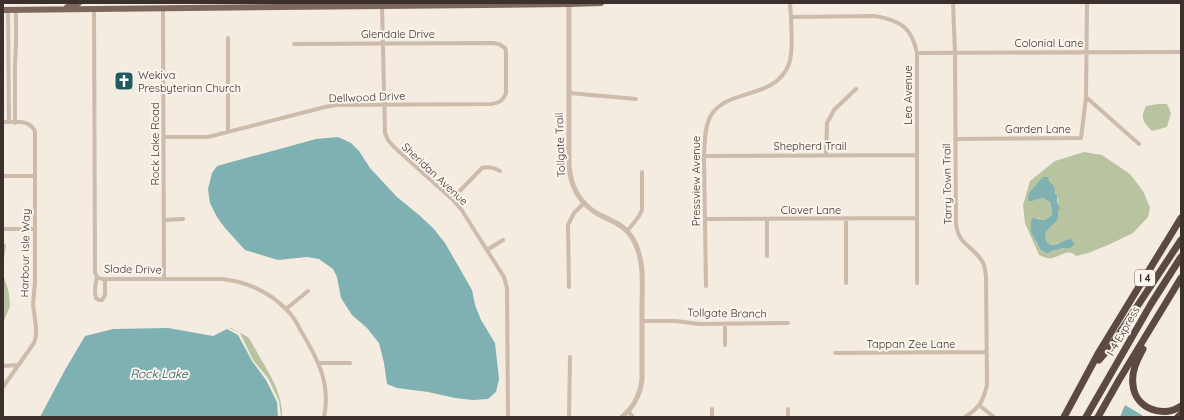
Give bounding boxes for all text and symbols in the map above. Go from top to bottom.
street label: Glendale Drive [361,27,435,41]
street label: Colonial Lane [1015,36,1083,50]
street label: Lea Avenue [901,65,915,125]
place label: Wekiva Presbyterian Church [138,68,241,95]
church icon: Wekiva Presbyterian Church [113,70,135,92]
street label: Dellwood Drive [328,89,406,105]
street label: Rock Lake Road [148,102,162,186]
street label: Tollgate Trail [552,112,568,178]
street label: Garden Lane [1005,122,1071,136]
street label: Pressview Avenue [689,136,703,226]
street label: Shepherd Trail [773,139,847,153]
street label: Sheridan Avenue [399,140,471,208]
street label: Tarry Town Trail [939,143,955,225]
street label: Clover Lane [781,203,841,217]
street label: Harbour Isle Way [17,209,33,297]
street label: Slade Drive [104,261,162,277]
road number: I 4 [1135,270,1155,286]
street label: I-4 Express [1103,304,1143,358]
street label: Tollgate Branch [687,305,767,321]
street label: Tappan Zee Lane [866,337,956,351]
water label: Rock Lake [130,366,189,381]

